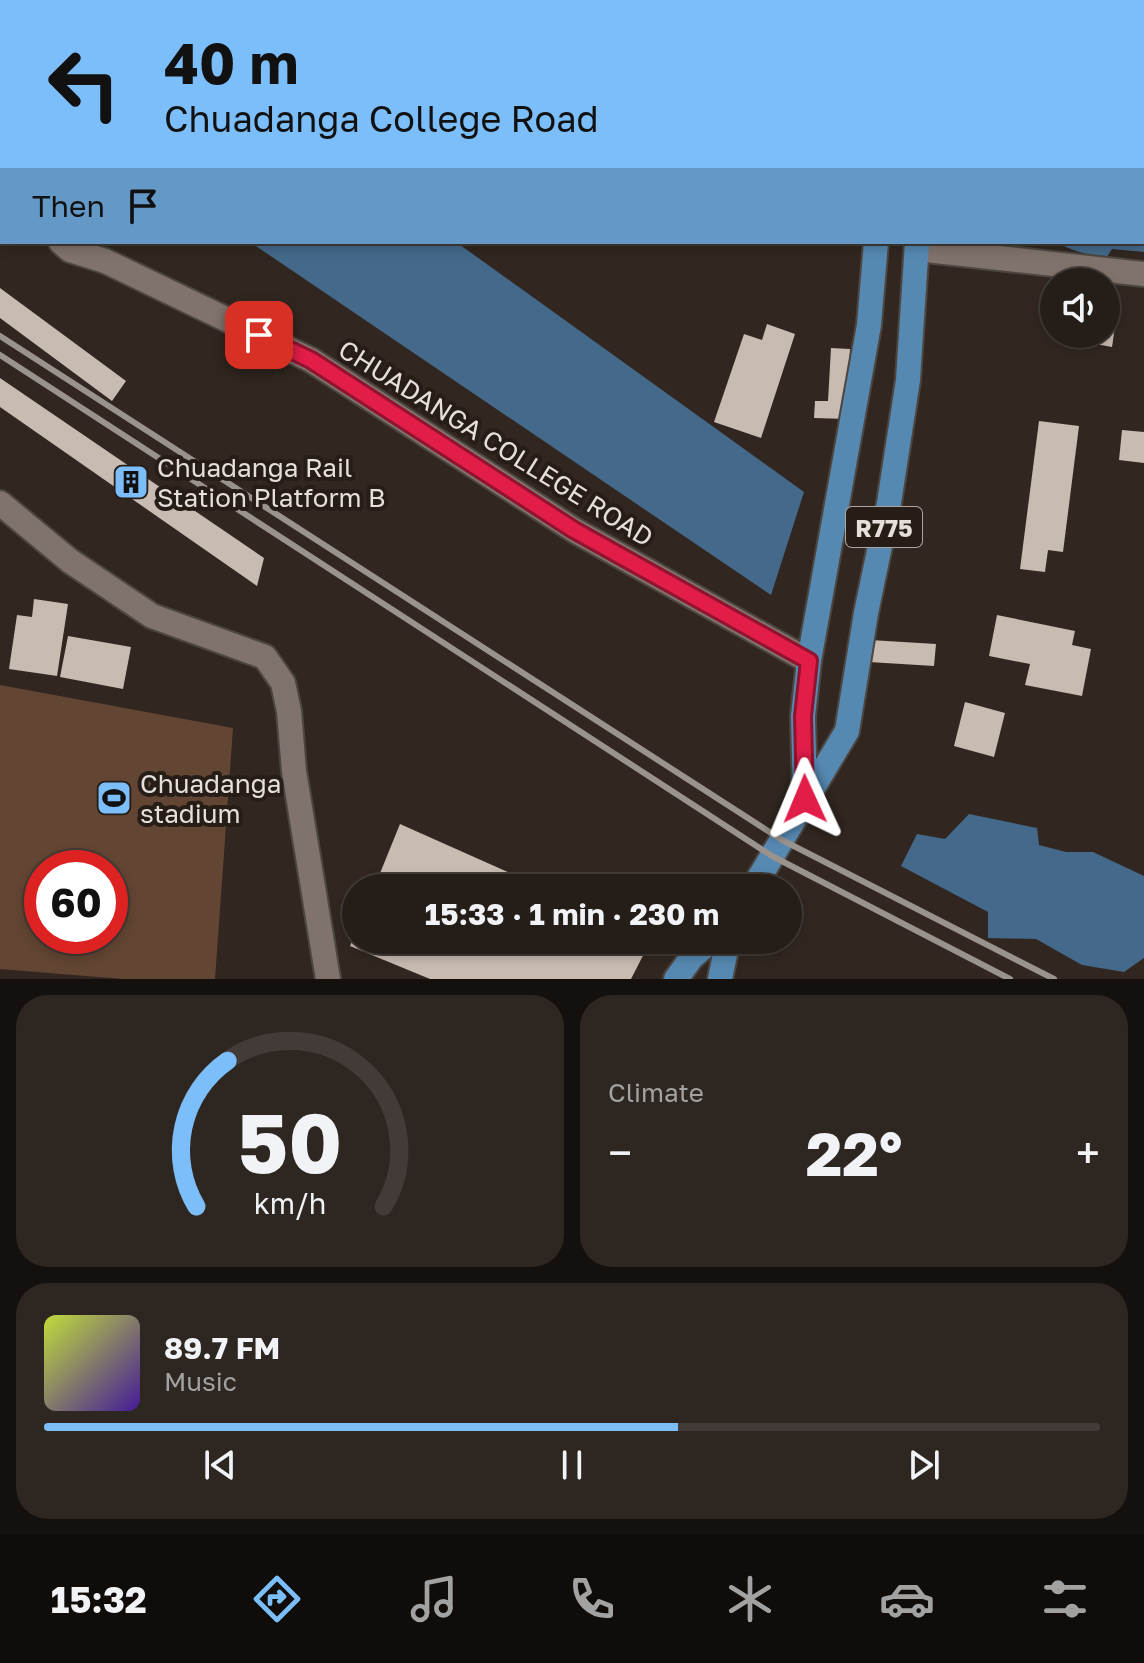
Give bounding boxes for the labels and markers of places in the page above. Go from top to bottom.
pin [225,301,293,369]
place label: Chuadanga Rail Station Platform B [157,452,386,513]
building icon: Chuadanga Rail Station Platform B [112,463,150,501]
place label: Chuadanga stadium [140,768,281,829]
sports icon: Chuadanga stadium [95,779,133,817]

